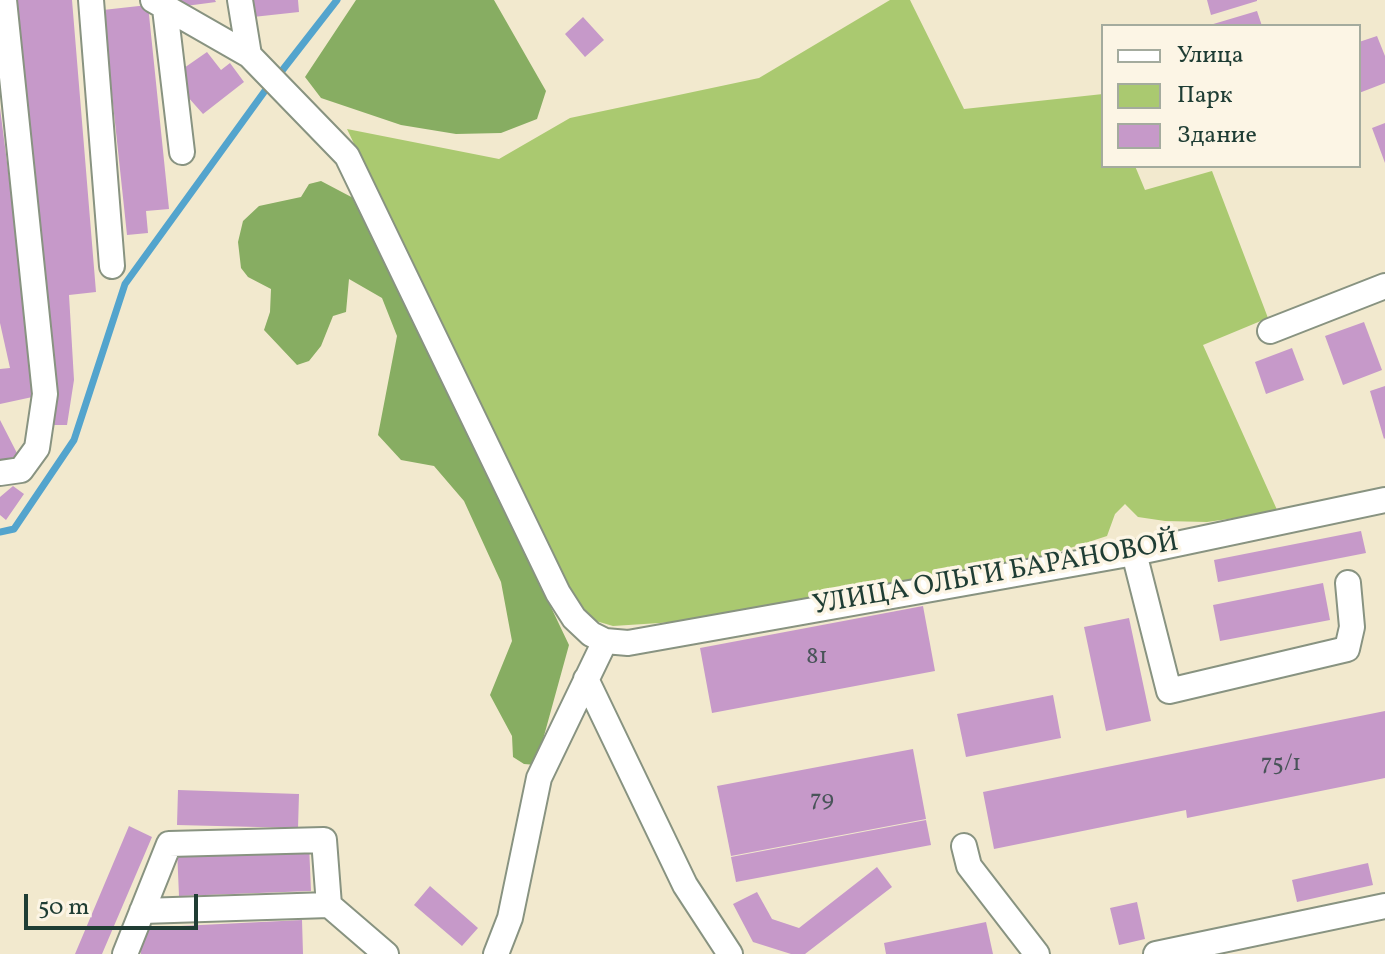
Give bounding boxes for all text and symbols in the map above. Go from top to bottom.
legend [1101,24,1361,168]
text: Улица [1177,39,1244,73]
text: Парк [1177,79,1233,113]
text: Здание [1177,119,1257,153]
street label: УЛИЦА ОЛЬГИ БАРАНОВОЙ [811,527,1181,625]
house number: 81 [806,645,828,673]
house number: 75/1 [1261,752,1301,780]
house number: 79 [810,788,834,816]
scale bar [28,878,202,928]
text: 50 m [38,891,90,925]

